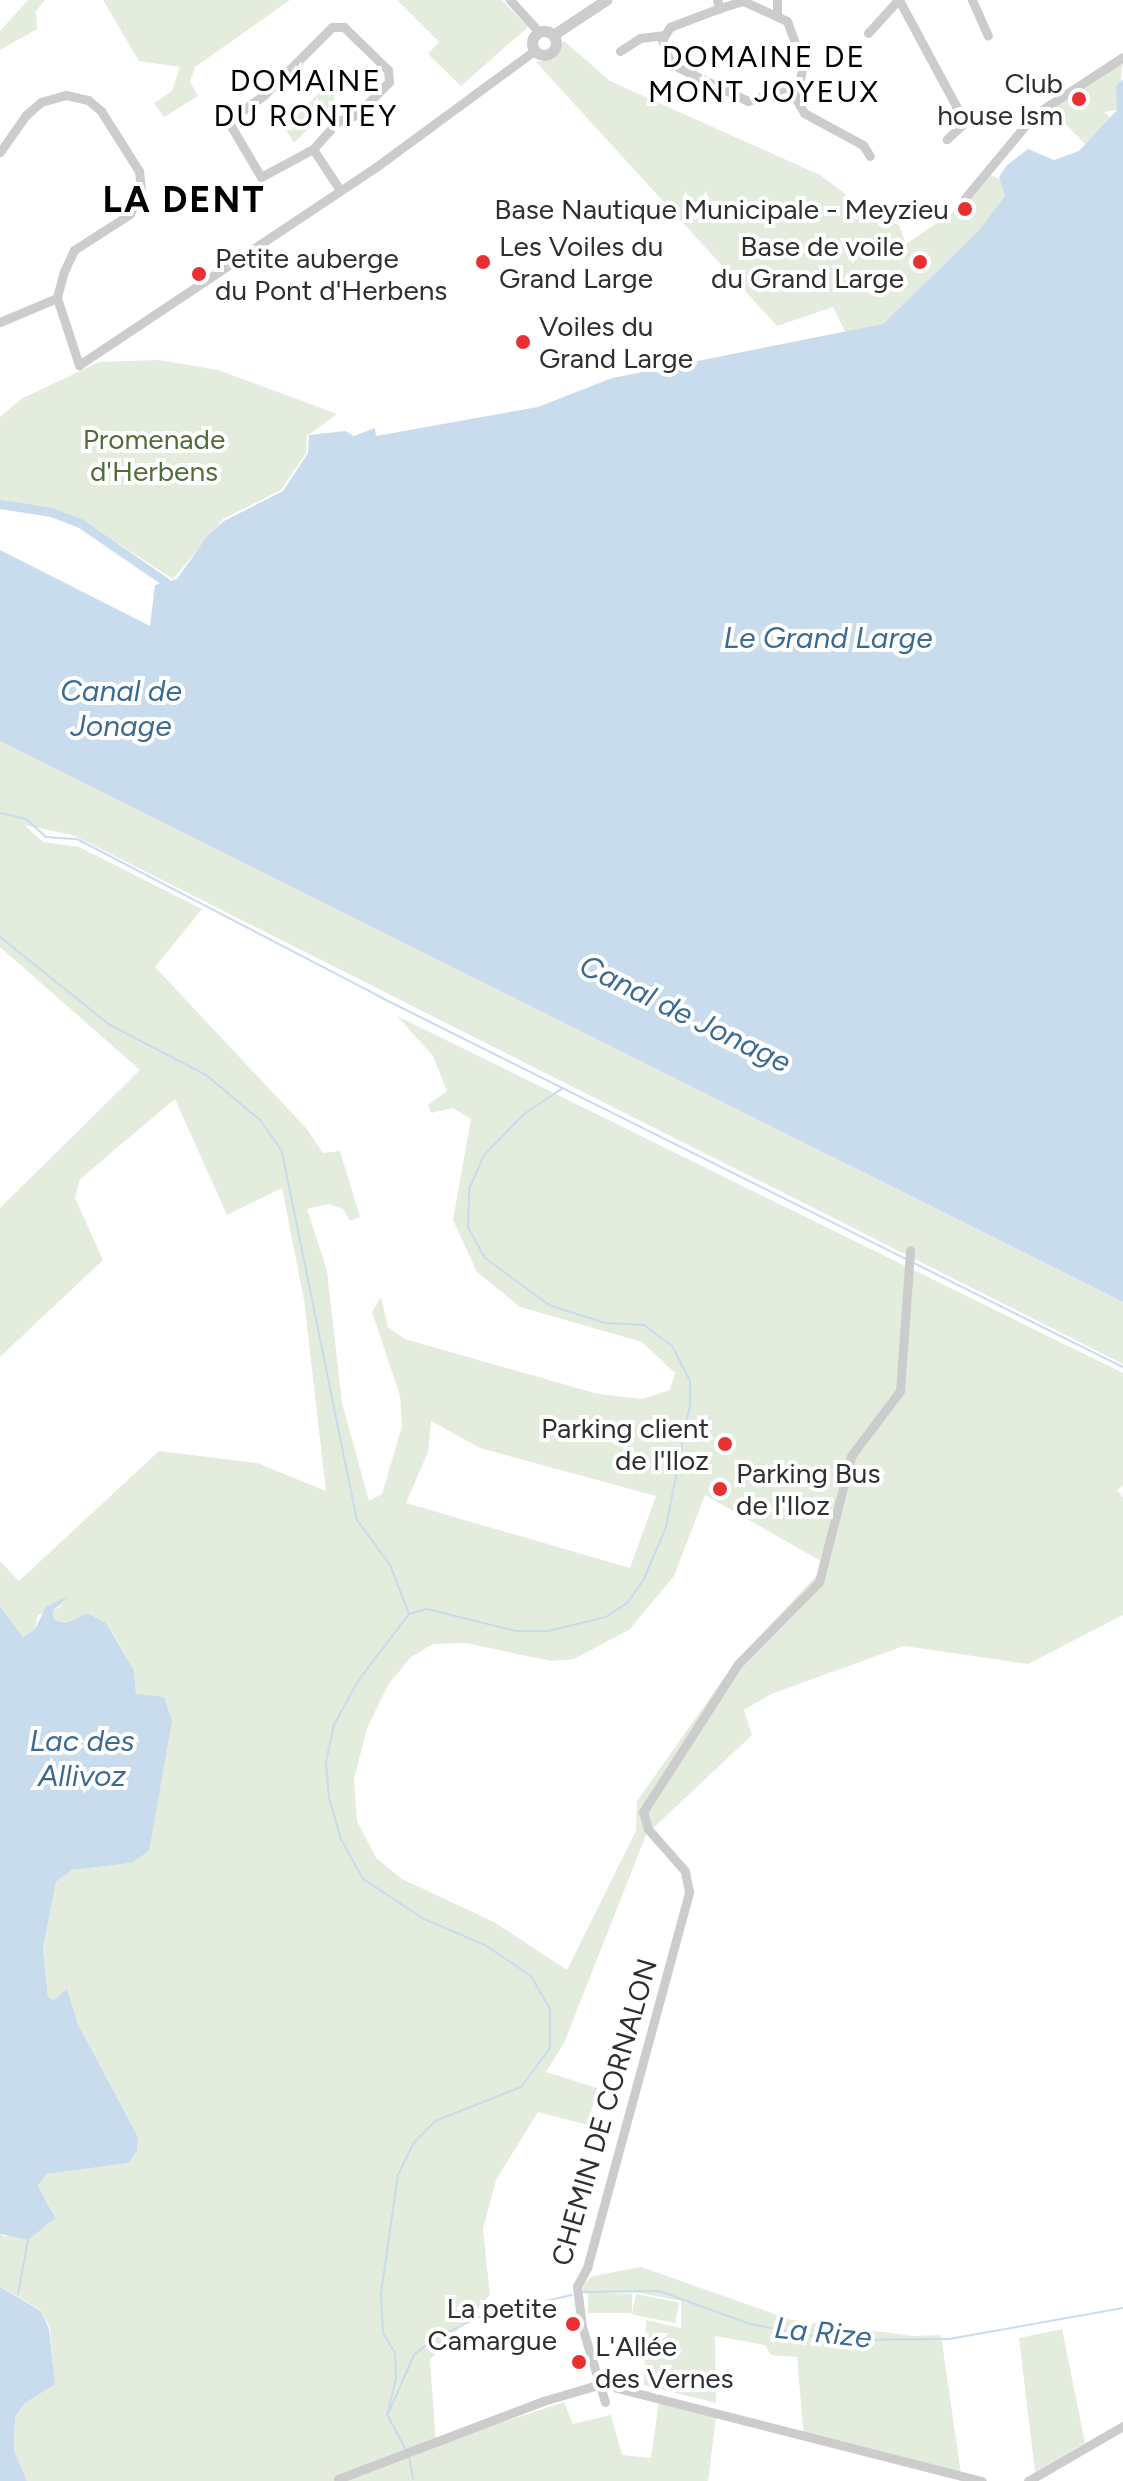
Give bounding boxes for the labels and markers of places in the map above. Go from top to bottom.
place label: Club house lsm [937,66,1063,132]
marker: Club house lsm [1070,90,1088,108]
place label: Base Nautique Municipale - Meyzieu [494,192,949,226]
marker: Base Nautique Municipale - Meyzieu [956,200,974,218]
place label: Les Voiles du Grand Large [499,229,663,295]
place label: Base de voile du Grand Large [711,229,904,295]
place label: Petite auberge du Pont d'Herbens [215,241,447,307]
marker: Les Voiles du Grand Large [474,253,492,271]
marker: Base de voile du Grand Large [911,253,929,271]
marker: Petite auberge du Pont d'Herbens [190,265,208,283]
place label: Voiles du Grand Large [539,309,693,375]
marker: Voiles du Grand Large [514,333,532,351]
place label: Parking client de l'Iloz [541,1411,709,1477]
marker: Parking client de l'Iloz [716,1435,734,1453]
place label: Parking Bus de l'Iloz [736,1456,881,1522]
marker: Parking Bus de l'Iloz [711,1480,729,1498]
place label: La petite Camargue [428,2291,557,2357]
marker: La petite Camargue [564,2315,582,2333]
place label: L'Allée des Vernes [595,2329,734,2395]
marker: L'Allée des Vernes [570,2353,588,2371]

